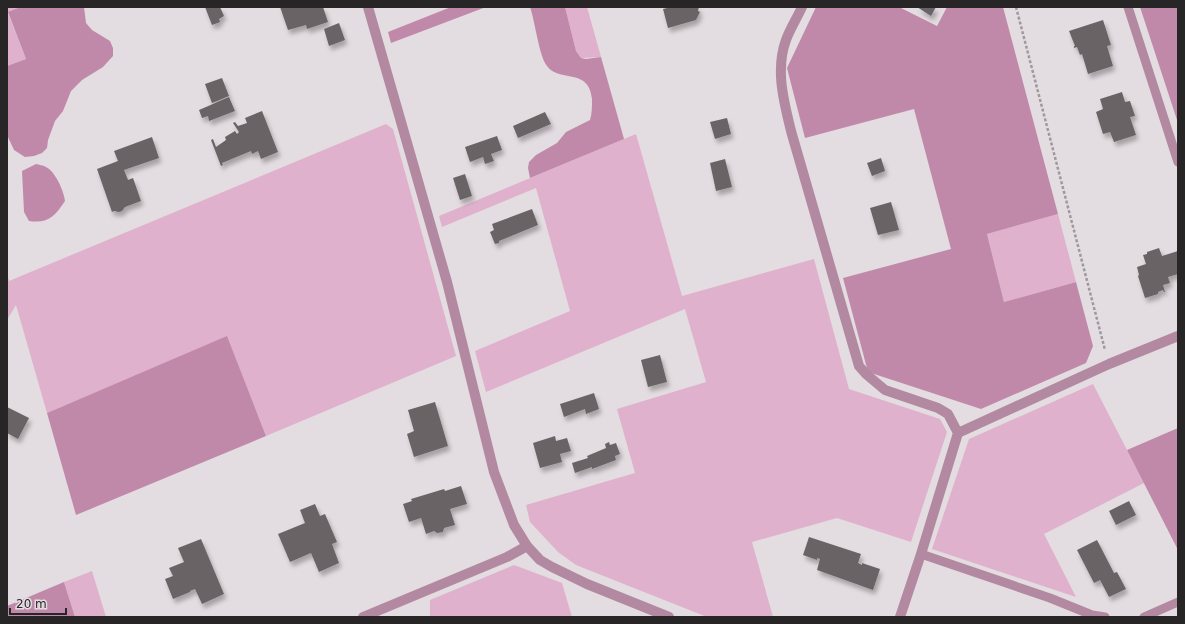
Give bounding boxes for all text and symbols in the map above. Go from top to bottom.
scale bar [10,590,66,616]
text: 20 m [16,597,47,611]

